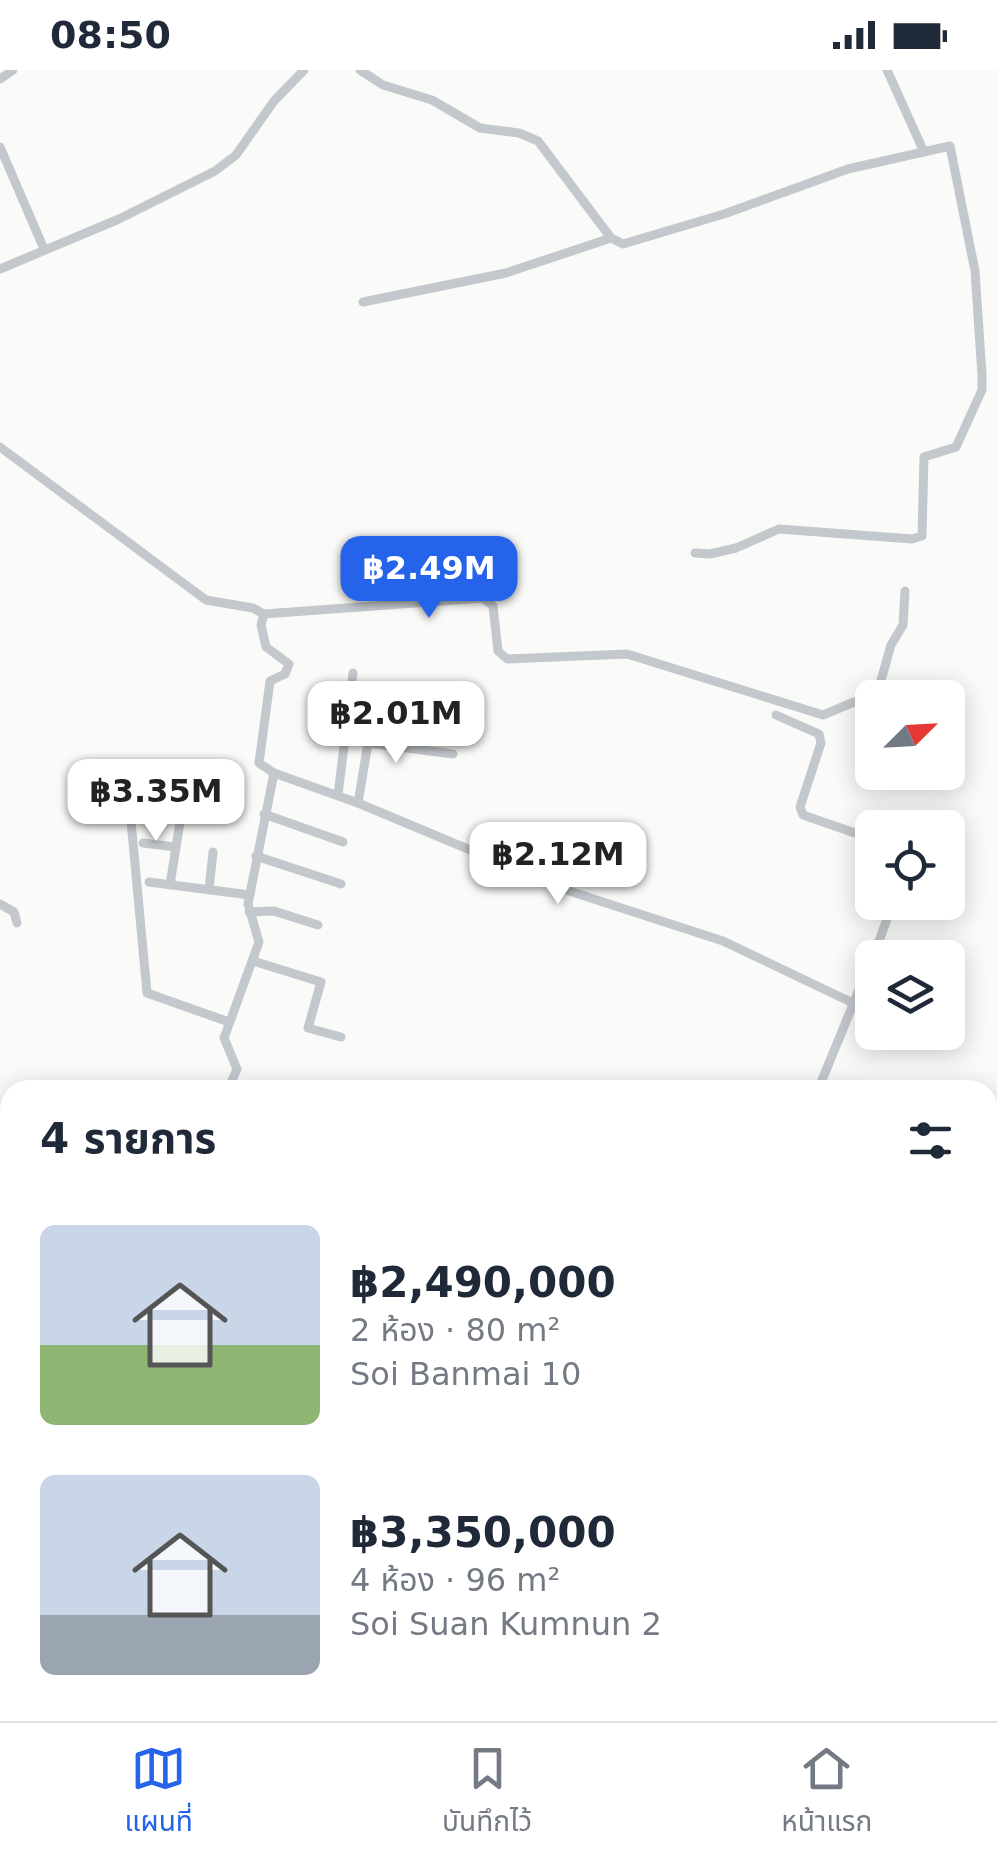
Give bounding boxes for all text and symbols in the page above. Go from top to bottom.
text: 08:50 [50,13,171,57]
pin: ฿2.49M [348,536,510,621]
text: ฿2.49M [362,549,496,587]
north arrow [855,680,965,790]
map controls [855,680,965,1050]
pin: ฿2.01M [315,681,477,766]
text: ฿2.01M [329,694,463,732]
pin: ฿3.35M [75,759,237,844]
text: ฿3.35M [89,772,223,810]
button: locate [855,810,965,920]
pin: ฿2.12M [477,822,639,907]
text: ฿2.12M [491,835,625,873]
button: layers [855,940,965,1050]
icon: filters [903,1113,958,1168]
text: 4 รายการ [40,1114,216,1163]
text: ฿2,490,000 [350,1258,616,1307]
icon: home [120,1265,240,1385]
text: 2 ห้อง · 80 m² [350,1311,560,1349]
text: Soi Banmai 10 [350,1355,581,1393]
text: ฿3,350,000 [350,1508,616,1557]
icon: home [120,1515,240,1635]
text: 4 ห้อง · 96 m² [350,1561,560,1599]
text: Soi Suan Kumnun 2 [350,1605,662,1643]
tab: แผนที่ [125,1741,193,1844]
tab: บันทึกไว้ [442,1741,532,1844]
tab: หน้าแรก [781,1741,872,1844]

